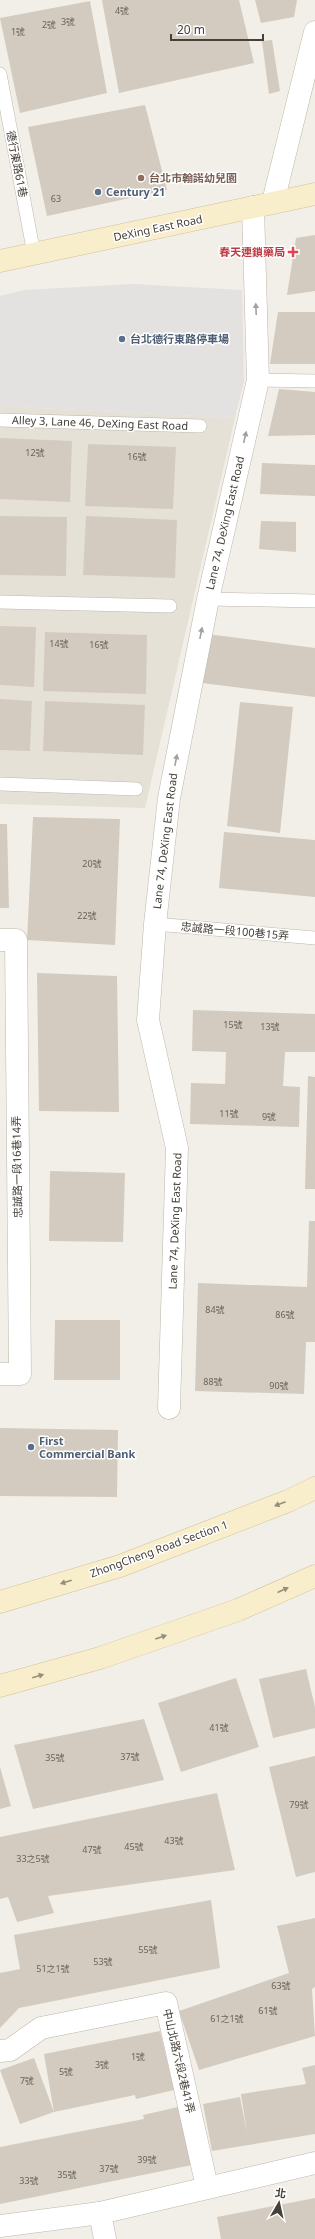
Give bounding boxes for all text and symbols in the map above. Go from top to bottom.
house number: 4號 [115,4,129,17]
house number: 3號 [61,15,75,28]
scale bar [171,16,263,42]
house number: 2號 [42,18,56,31]
text: 20 m [177,21,205,38]
house number: 1號 [11,25,25,38]
street label: 德行東路61巷 [4,129,31,199]
place label: 台北市翰諾幼兒園 [149,170,237,185]
marker: 台北市翰諾幼兒園 [136,173,146,183]
place label: Century 21 [106,184,165,199]
marker: Century 21 [93,187,103,197]
house number: 63 [51,192,61,205]
street label: DeXing East Road [112,211,204,244]
place label: 春天連鎖藥局 [219,244,285,259]
marker: 春天連鎖藥局 [288,247,298,257]
one-way arrow [252,303,259,315]
place label: 台北德行東路停車場 [130,331,229,346]
marker: 台北德行東路停車場 [117,334,127,344]
street label: Alley 3, Lane 46, DeXing East Road [12,412,188,433]
one-way arrow [242,431,248,444]
house number: 12號 [25,446,45,459]
house number: 16號 [127,450,147,463]
street label: Lane 74, DeXing East Road [202,454,247,591]
one-way arrow [199,627,205,639]
house number: 14號 [49,637,69,650]
house number: 16號 [89,638,109,651]
one-way arrow [174,754,180,766]
street label: Lane 74, DeXing East Road [149,772,180,910]
house number: 20號 [82,857,102,870]
house number: 22號 [77,909,97,922]
street label: 忠誠路一段100巷15弄 [180,918,290,943]
house number: 15號 [223,1018,243,1031]
house number: 13號 [260,1020,280,1033]
house number: 11號 [219,1107,239,1120]
house number: 9號 [262,1110,276,1123]
street label: 忠誠路一段16巷14弄 [8,1116,25,1218]
street label: Lane 74, DeXing East Road [165,1152,184,1290]
house number: 84號 [205,1303,225,1316]
house number: 86號 [275,1308,295,1321]
house number: 88號 [203,1375,223,1388]
house number: 90號 [269,1379,289,1392]
place label: First Commercial Bank [39,1433,135,1461]
marker: First Commercial Bank [26,1442,36,1452]
one-way arrow [273,1502,285,1508]
street label: ZhongCheng Road Section 1 [88,1517,230,1581]
one-way arrow [59,1579,71,1585]
one-way arrow [277,1587,288,1593]
one-way arrow [156,1633,168,1639]
one-way arrow [32,1673,44,1679]
house number: 41號 [209,1721,229,1734]
house number: 37號 [120,1750,140,1763]
house number: 35號 [45,1751,65,1764]
house number: 79號 [289,1798,309,1811]
house number: 43號 [164,1834,184,1847]
house number: 45號 [124,1840,144,1853]
house number: 47號 [82,1843,102,1856]
house number: 33之5號 [16,1852,50,1865]
house number: 55號 [138,1943,158,1956]
house number: 53號 [93,1955,113,1968]
house number: 51之1號 [36,1962,70,1975]
house number: 63號 [271,1979,291,1992]
house number: 61號 [258,2004,278,2017]
street label: 中山北路六段2巷41弄 [160,2007,199,2115]
house number: 61之1號 [210,2012,244,2025]
house number: 1號 [131,2050,145,2063]
house number: 3號 [95,2058,109,2071]
house number: 5號 [59,2065,73,2078]
house number: 7號 [20,2074,34,2087]
house number: 39號 [137,2153,157,2166]
house number: 37號 [99,2162,119,2175]
house number: 35號 [57,2168,77,2181]
house number: 33號 [19,2174,39,2187]
north arrow [259,2183,299,2223]
text: 北 [274,2184,287,2201]

